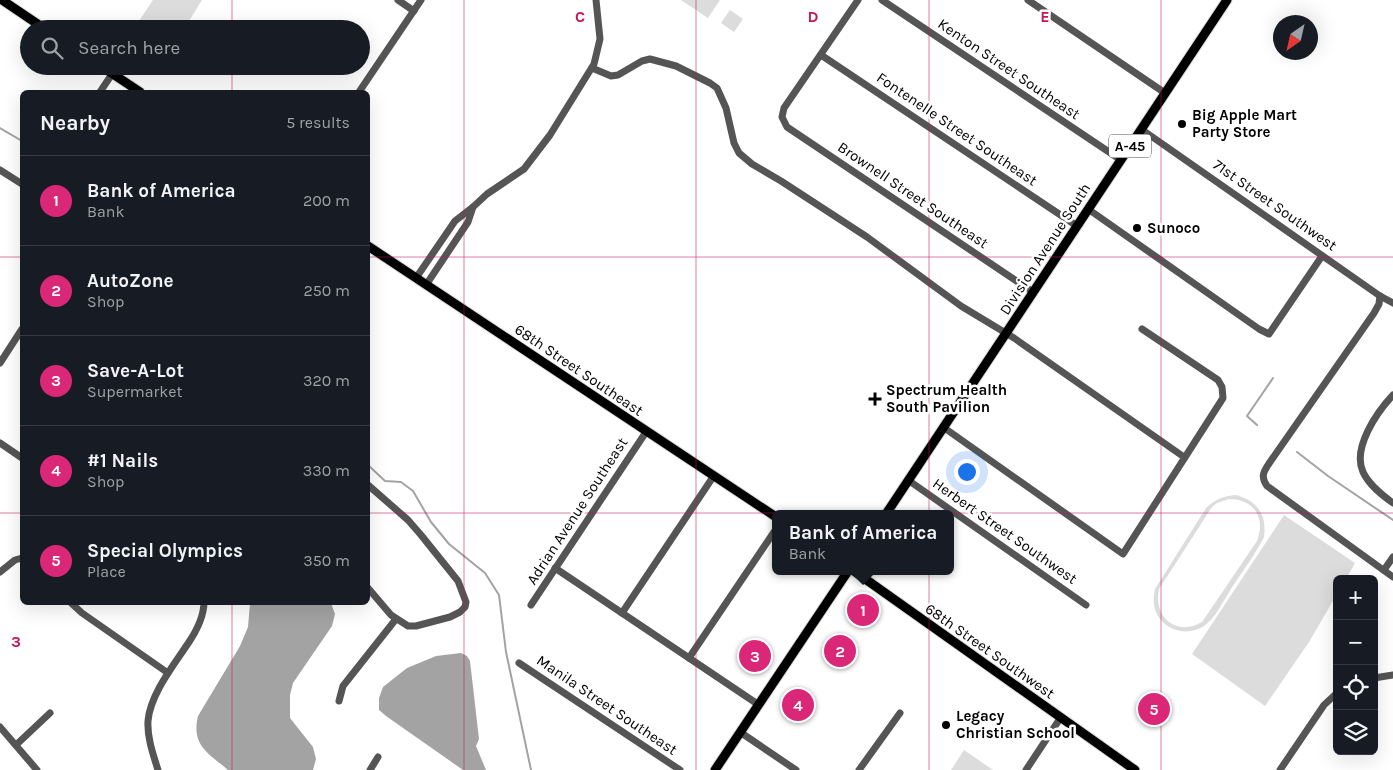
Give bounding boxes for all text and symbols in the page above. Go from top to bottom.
text: C [575,7,585,26]
text: D [808,7,819,26]
text: E [1040,7,1050,26]
street label: Kenton Street Southeast [934,15,1084,124]
north arrow [1273,15,1318,60]
search box [20,20,370,75]
icon: search [38,34,66,62]
text: Search here [78,37,180,59]
street label: Fontenelle Street Southeast [873,68,1041,190]
place label: Big Apple Mart Party Store [1192,106,1297,141]
text: Nearby [40,111,110,135]
text: 5 results [286,113,350,132]
marker: Big Apple Mart Party Store [1176,118,1188,130]
road number: A-45 [1109,134,1151,158]
street label: Brownell Street Southeast [834,138,992,252]
street label: 71st Street Southwest [1210,155,1341,255]
text: Bank of America [87,180,236,202]
street label: Division Avenue South [996,180,1094,318]
text: 1 [53,191,59,210]
text: 200 m [303,191,350,210]
text: Bank [87,202,124,221]
place label: Sunoco [1147,219,1200,237]
marker: Sunoco [1131,222,1143,234]
text: AutoZone [87,270,174,292]
text: 2 [51,281,61,300]
text: 250 m [303,281,350,300]
text: Shop [87,292,124,311]
street label: 68th Street Southeast [511,320,647,420]
text: Save-A-Lot [87,360,184,382]
text: 3 [51,371,61,390]
text: 320 m [303,371,350,390]
place label: Spectrum Health South Pavilion [886,381,1007,416]
text: Supermarket [87,382,183,401]
marker: Spectrum Health South Pavilion [868,392,882,406]
street label: Adrian Avenue Southeast [523,434,632,588]
text: #1 Nails [87,450,158,472]
your location [954,459,980,485]
text: 4 [51,461,61,480]
text: 330 m [303,461,350,480]
text: Shop [87,472,124,491]
street label: Herbert Street Southwest [929,474,1081,588]
popup [772,510,954,575]
text: Bank of America [789,522,937,544]
text: Special Olympics [87,540,243,562]
text: Bank [789,544,826,563]
text: 5 [51,551,61,570]
text: 350 m [303,551,350,570]
text: Place [87,562,126,581]
map controls [1333,575,1378,755]
button: + [1333,575,1378,620]
pin: 1 [847,591,879,629]
street label: 68th Street Southwest [922,599,1058,703]
button: − [1333,620,1378,665]
text: 3 [11,632,21,651]
pin: 2 [824,632,856,670]
pin: 3 [739,637,771,675]
street label: Manila Street Southeast [533,651,681,759]
button: locate [1333,665,1378,710]
pin: 4 [782,686,814,724]
pin: 5 [1138,690,1170,728]
place label: Legacy Christian School [956,707,1075,742]
button: layers [1333,710,1378,755]
marker: Legacy Christian School [940,719,952,731]

